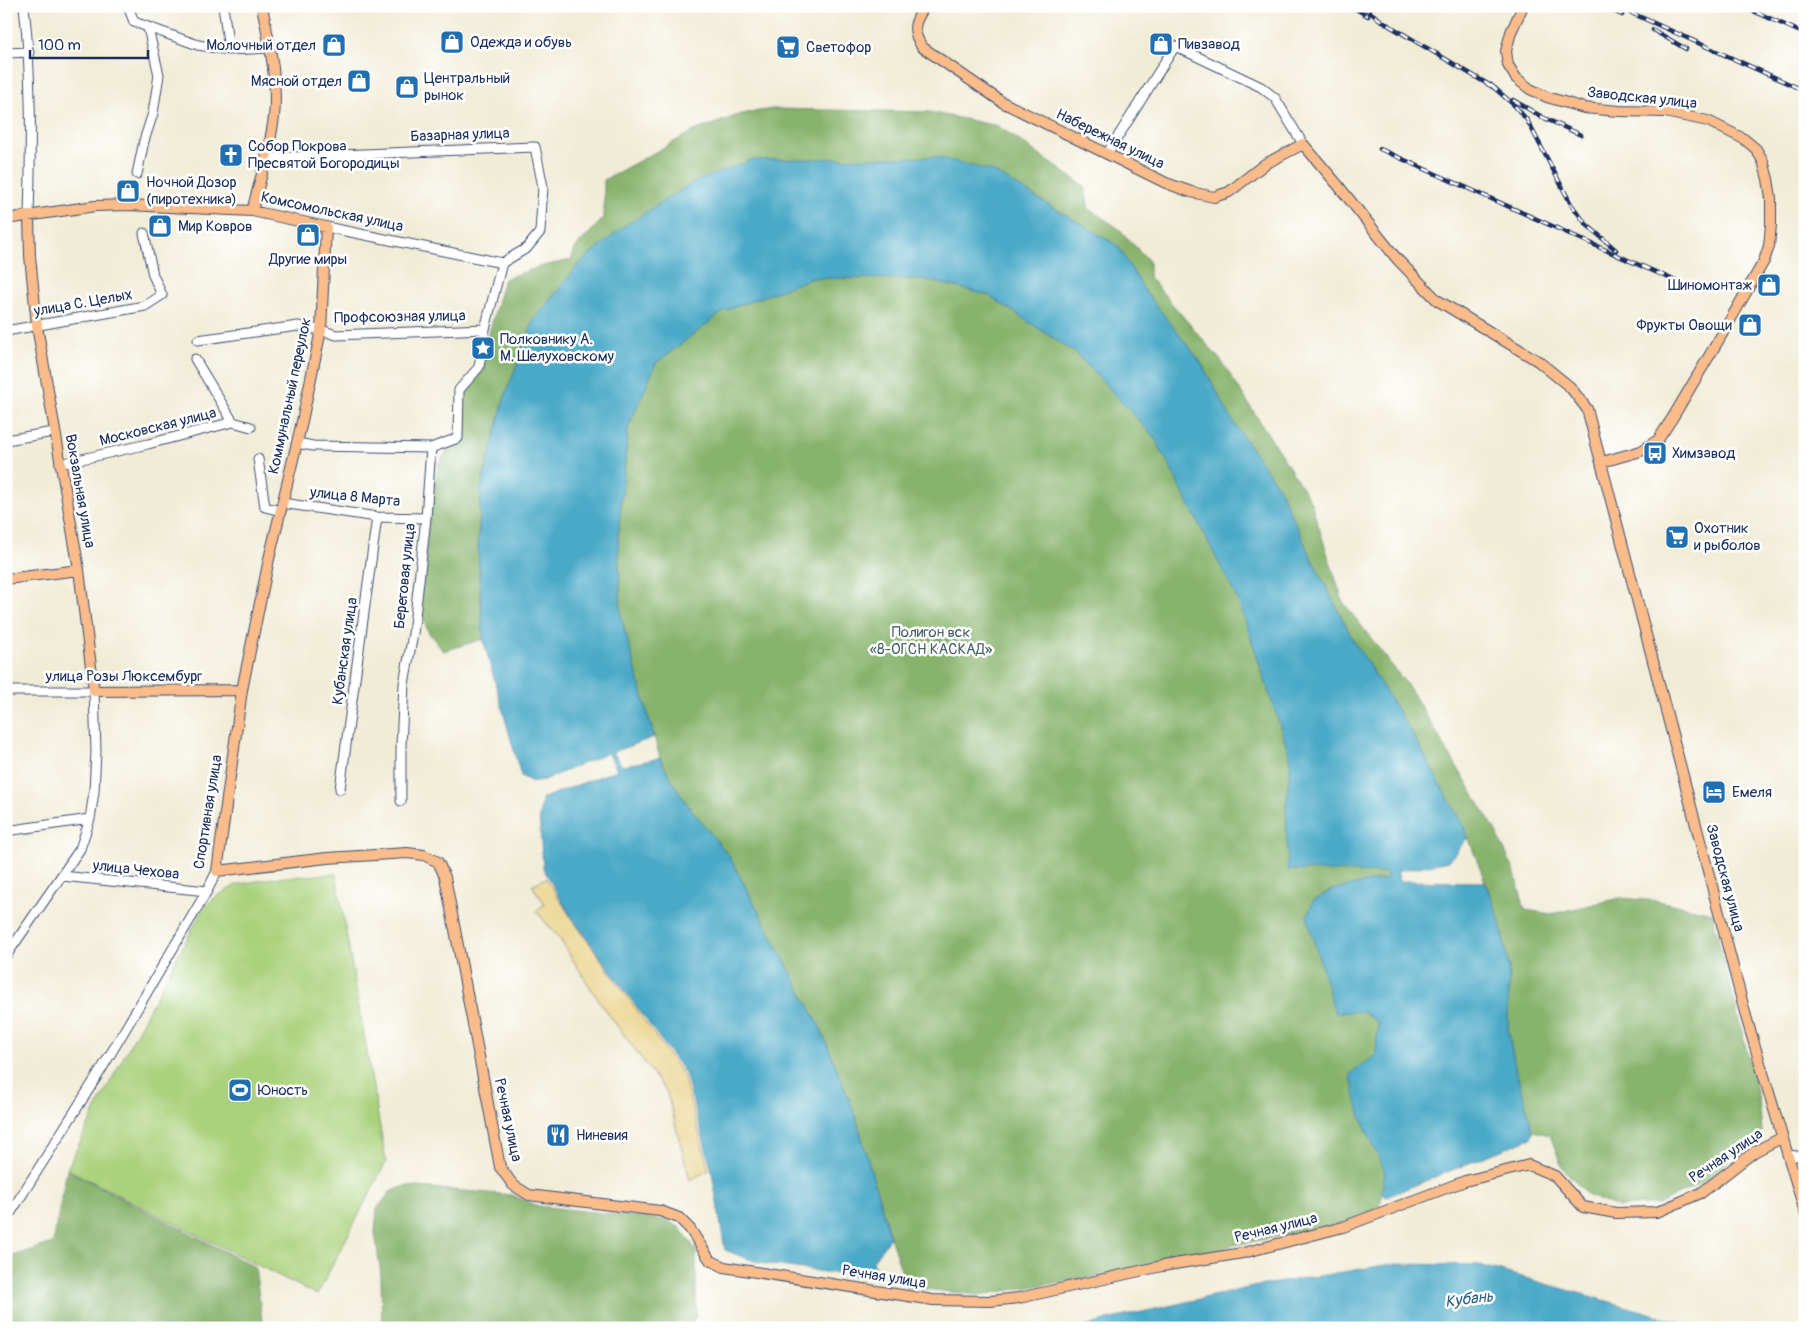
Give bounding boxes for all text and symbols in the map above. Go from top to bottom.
scale bar [30,28,148,60]
shop icon: Одежда и обувь [439,29,465,55]
shop icon: Пивзавод [1148,31,1174,57]
shop icon: Молочный отдел [321,32,347,58]
place label: Одежда и обувь [470,33,572,52]
supermarket icon: Светофор [775,34,801,60]
place label: Пивзавод [1178,35,1240,54]
text: 100 m [38,36,81,55]
place label: Молочный отдел [206,36,316,55]
place label: Светофор [806,38,871,57]
shop icon: Мясной отдел [346,68,372,94]
place label: Центральный рынок [424,69,510,105]
place label: Мясной отдел [251,72,342,91]
shop icon: Центральный рынок [394,74,420,100]
street label: Заводская улица [1586,83,1698,113]
street label: Набережная улица [1053,105,1167,173]
street label: Базарная улица [410,124,510,146]
place label: Собор Покрова Пресвятой Богородицы [248,137,400,173]
church icon: Собор Покрова Пресвятой Богородицы [218,142,244,168]
place label: Ночной Дозор (пиротехника) [146,173,237,209]
shop icon: Ночной Дозор (пиротехника) [115,178,141,204]
street label: Комсомольская улица [259,188,405,236]
shop icon: Мир Ковров [147,213,173,239]
place label: Мир Ковров [178,217,252,236]
shop icon: Другие миры [295,222,321,248]
place label: Другие миры [268,250,347,269]
shop icon: Шиномонтаж [1756,272,1782,298]
place label: Шиномонтаж [1668,276,1752,295]
street label: улица С. Целых [31,285,134,321]
street label: Профсоюзная улица [334,306,466,328]
shop icon: Фрукты Овощи [1737,312,1763,338]
street label: Коммунальный переулок [264,316,316,476]
place label: Фрукты Овощи [1637,316,1732,335]
place label: Полковнику А. М. Шелуховскому [500,330,615,366]
place icon: Полковнику А. М. Шелуховскому [470,335,496,361]
street label: Московская улица [98,403,218,451]
street label: Вокзальная улица [61,433,99,549]
bus stop icon: Химзавод [1642,440,1668,466]
place label: Химзавод [1672,444,1735,463]
street label: улица 8 Марта [308,483,401,511]
place label: Охотник и рыболов [1694,519,1761,555]
street label: Береговая улица [390,522,420,630]
supermarket icon: Охотник и рыболов [1664,524,1690,550]
street label: Кубанская улица [328,596,362,706]
park label: Полигон вск «8-ОГСН КАСКАД» [870,623,993,659]
street label: улица Розы Люксембург [45,667,202,686]
street label: Спортивная улица [190,753,226,871]
hotel icon: Емеля [1701,779,1727,805]
place label: Емеля [1732,783,1772,802]
street label: Заводская улица [1702,822,1748,934]
street label: улица Чехова [91,856,180,884]
sports icon: Юность [227,1077,253,1103]
street label: Речная улица [490,1077,526,1163]
place label: Юность [258,1081,308,1100]
restaurant icon: Ниневия [545,1122,571,1148]
street label: Речная улица [1686,1124,1766,1188]
place label: Ниневия [576,1126,628,1145]
street label: Речная улица [1233,1209,1319,1247]
street label: Речная улица [841,1261,927,1293]
water label: Кубань [1444,1286,1495,1312]

